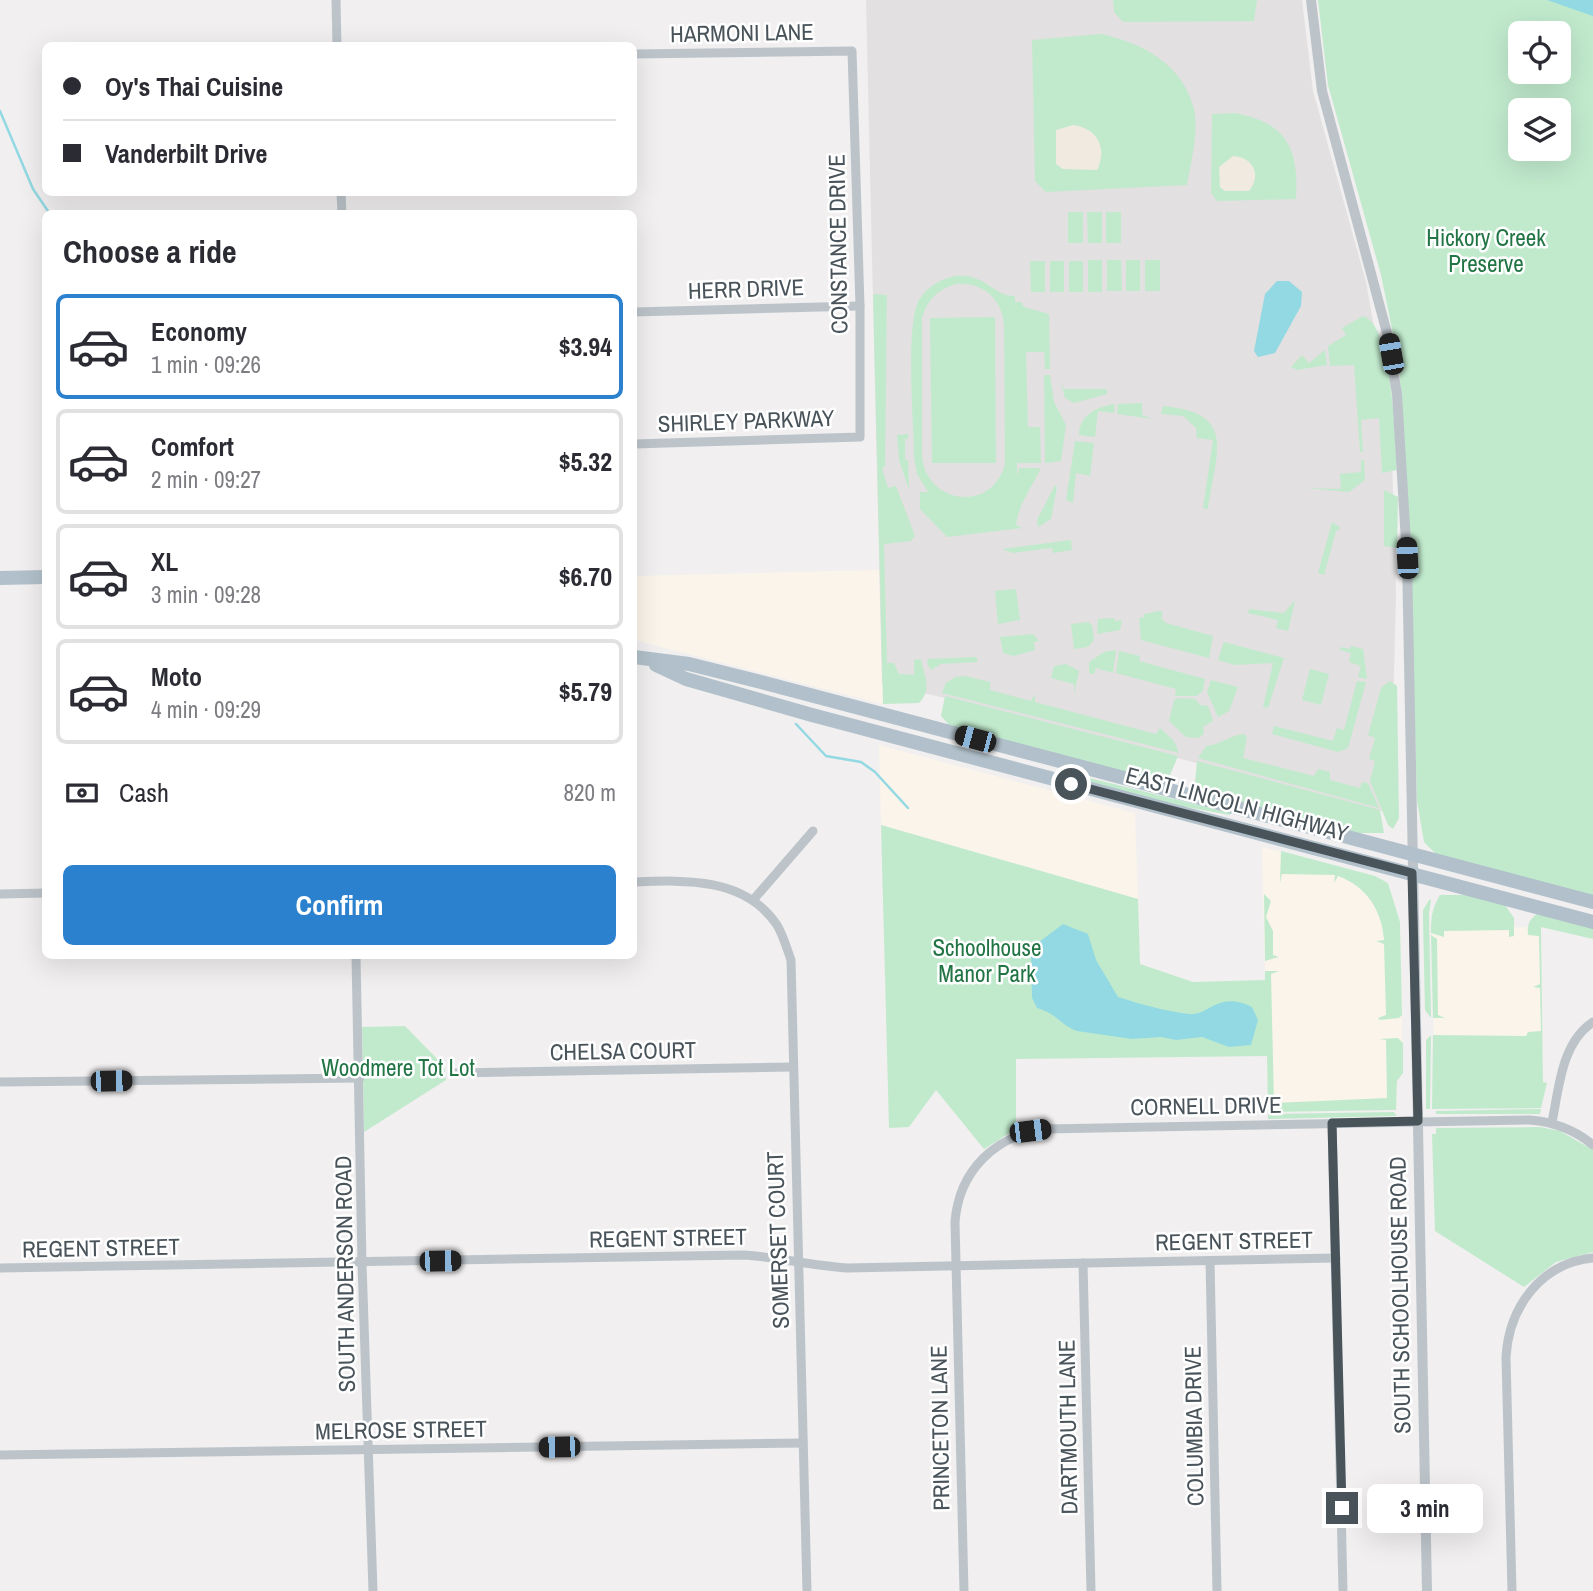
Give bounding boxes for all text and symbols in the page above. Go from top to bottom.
street label: HARMONI LANE [670,16,814,49]
map controls [1508,21,1571,161]
button: locate [1508,21,1571,84]
text: Oy's Thai Cuisine [105,69,283,104]
button: layers [1508,98,1571,161]
text: Vanderbilt Drive [105,136,267,171]
street label: CONSTANCE DRIVE [820,154,855,334]
park label: Hickory Creek Preserve [1426,222,1546,279]
text: Choose a ride [63,230,237,273]
street label: HERR DRIVE [687,271,805,306]
text: Economy [151,314,247,349]
icon: car [67,315,130,378]
text: $3.94 [559,329,612,364]
car [1378,331,1405,377]
text: 1 min · 09:26 [151,349,261,380]
street label: SHIRLEY PARKWAY [657,402,835,439]
text: Comfort [151,429,234,464]
icon: car [67,430,130,493]
text: $5.32 [559,444,612,479]
text: 2 min · 09:27 [151,464,261,495]
car [1396,536,1419,580]
text: XL [151,544,178,579]
icon: car [67,545,130,608]
text: $6.70 [559,559,612,594]
text: 3 min · 09:28 [151,579,261,610]
text: Moto [151,659,202,694]
icon: car [67,660,130,723]
text: $5.79 [559,674,612,709]
text: 4 min · 09:29 [151,694,261,725]
car [952,723,999,755]
street label: EAST LINCOLN HIGHWAY [1122,759,1352,848]
route start [1055,768,1087,800]
icon: cash [63,774,101,812]
text: Cash [119,775,169,810]
text: 820 m [564,777,616,808]
button: Confirm [63,865,616,945]
park label: Schoolhouse Manor Park [932,932,1042,989]
street label: CHELSA COURT [550,1034,697,1067]
park label: Woodmere Tot Lot [321,1052,475,1083]
car [90,1070,133,1092]
street label: CORNELL DRIVE [1130,1089,1282,1122]
car [1008,1118,1053,1144]
street label: SOMERSET COURT [759,1150,796,1329]
street label: SOUTH ANDERSON ROAD [327,1155,362,1393]
street label: SOUTH SCHOOLHOUSE ROAD [1382,1156,1417,1434]
street label: REGENT STREET [589,1221,748,1254]
street label: REGENT STREET [1155,1224,1314,1257]
street label: REGENT STREET [22,1231,181,1264]
car [419,1250,462,1272]
street label: DARTMOUTH LANE [1050,1339,1085,1515]
street label: PRINCETON LANE [923,1345,956,1511]
street label: COLUMBIA DRIVE [1177,1346,1210,1506]
street label: MELROSE STREET [315,1412,488,1446]
car [538,1436,581,1458]
callout: 3 min [1366,1484,1482,1532]
route end [1326,1492,1358,1524]
text: 3 min [1400,1493,1450,1524]

